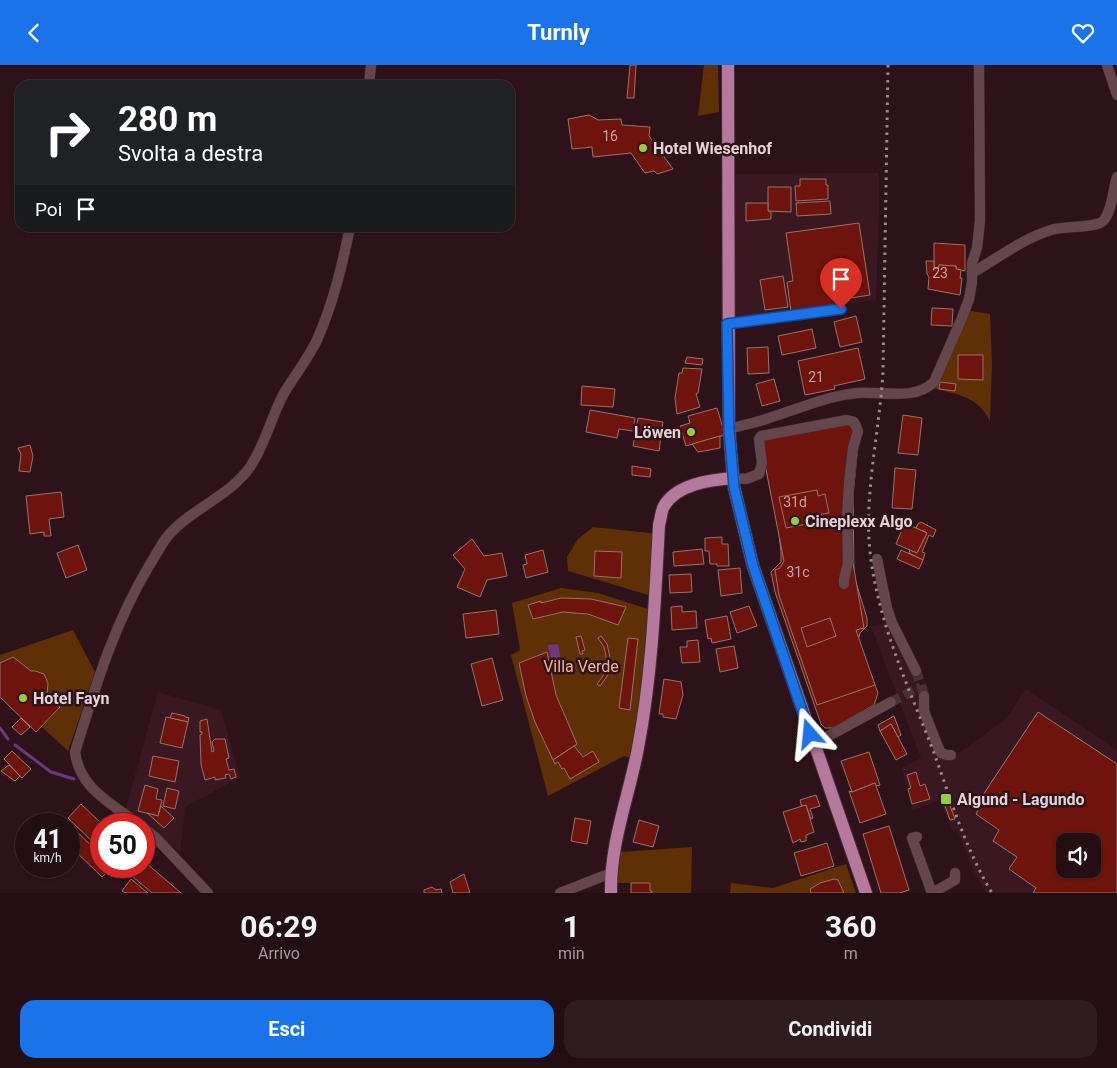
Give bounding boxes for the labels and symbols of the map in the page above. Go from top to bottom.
house number: 16 [602,128,618,144]
place label: Hotel Wiesenhof [653,139,772,158]
marker: Hotel Wiesenhof [637,142,649,154]
pin [820,258,862,309]
house number: 23 [932,265,948,281]
house number: 21 [808,369,824,385]
place label: Löwen [634,423,681,442]
marker: Löwen [685,426,697,438]
house number: 31d [783,494,807,510]
place label: Cineplexx Algo [805,512,913,531]
marker: Cineplexx Algo [789,515,801,527]
house number: 31c [786,564,810,580]
park label: Villa Verde [543,657,619,676]
place label: Hotel Fayn [33,689,110,708]
marker: Hotel Fayn [17,692,29,704]
position arrow [783,707,835,759]
place label: Algund - Lagundo [957,790,1085,809]
marker: Algund - Lagundo [939,792,953,806]
speed limit sign: 50 [90,813,155,878]

